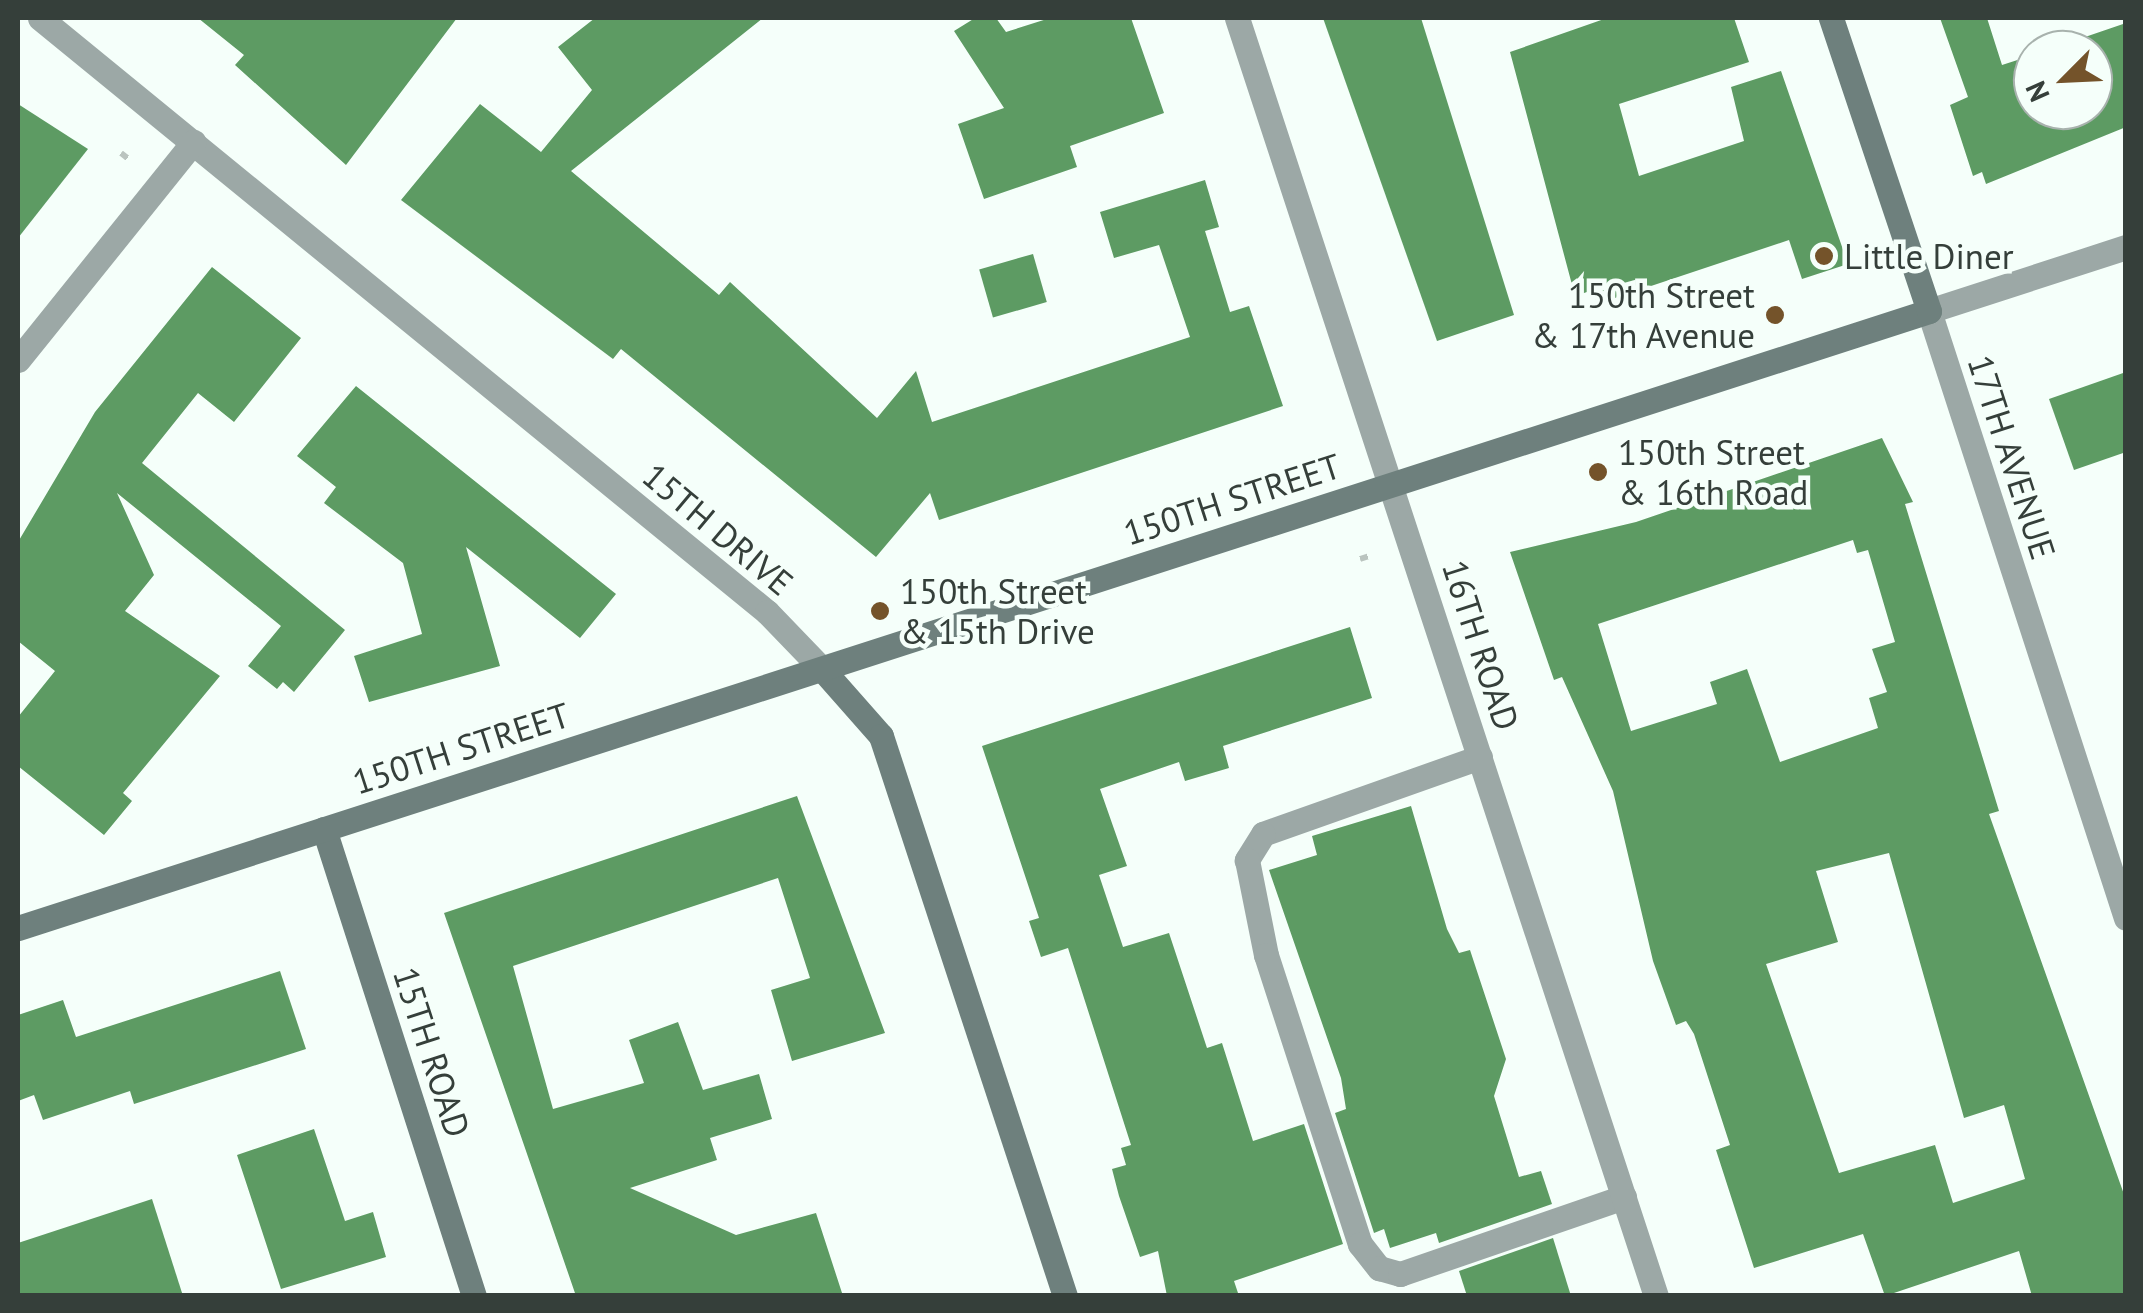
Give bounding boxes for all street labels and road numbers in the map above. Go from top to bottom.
street label: 17TH AVENUE [1959,349,2065,565]
street label: 150TH STREET [1118,444,1346,554]
street label: 15TH DRIVE [634,454,802,604]
street label: 16TH ROAD [1434,555,1528,735]
street label: 150TH STREET [347,693,575,803]
street label: 15TH ROAD [385,962,479,1142]

